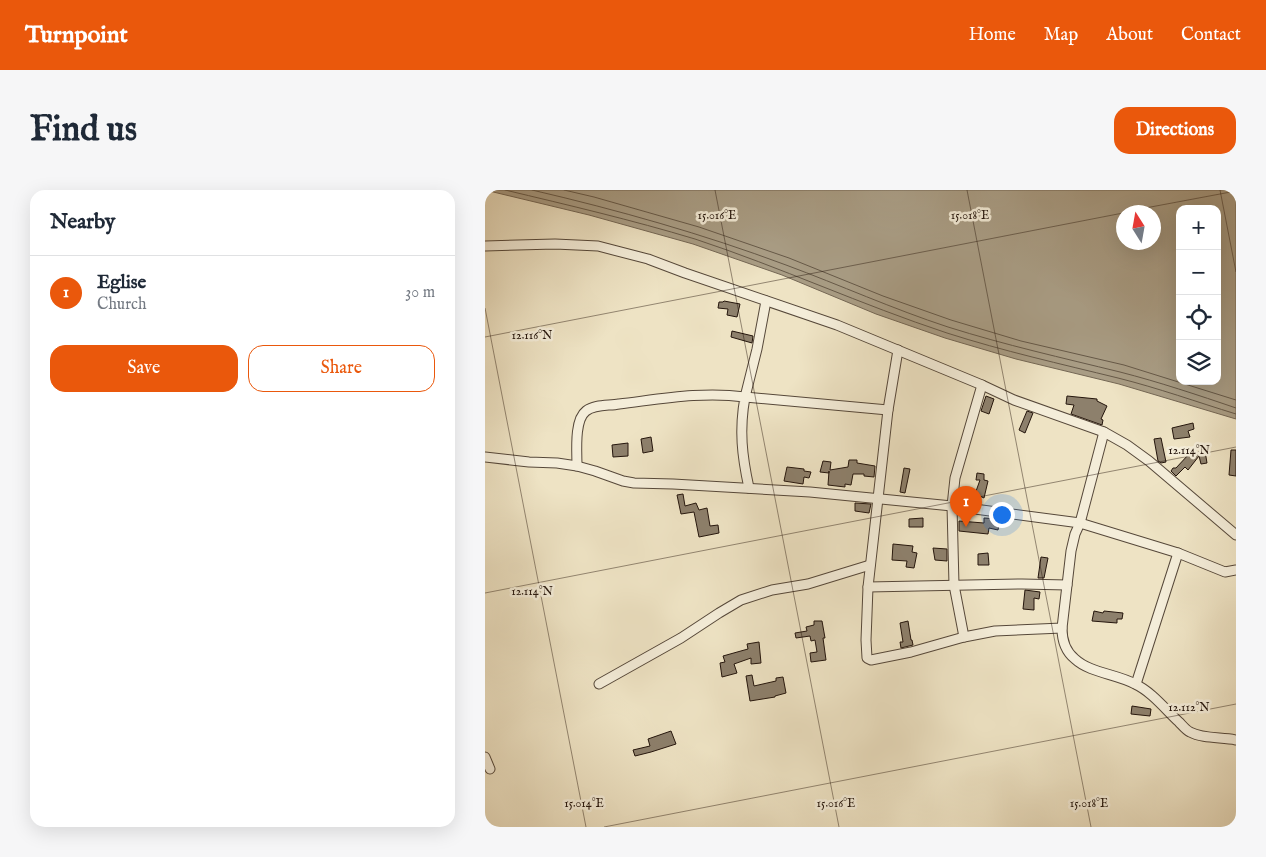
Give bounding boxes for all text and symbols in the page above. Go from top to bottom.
text: Turnpoint [25,20,128,51]
text: Home [969,24,1016,47]
text: Map [1044,24,1078,47]
text: About [1106,24,1153,47]
text: Contact [1181,24,1241,47]
button: Directions [1114,107,1236,154]
text: Find us [30,108,137,153]
north arrow [1116,205,1161,250]
map controls [1176,205,1221,385]
button: + [1176,205,1221,250]
text: 15.016°E [698,208,736,223]
text: 15.018°E [951,208,989,223]
text: Nearby [50,209,115,236]
button: − [1176,250,1221,295]
text: Eglise [97,271,146,295]
text: 1 [63,283,69,303]
text: 30 m [405,283,435,303]
text: Church [97,295,146,315]
button: locate [1176,295,1221,340]
text: 12.116°N [512,328,553,343]
button: layers [1176,340,1221,385]
button: Save [50,345,238,392]
button: Share [248,345,435,392]
text: 12.114°N [1168,443,1210,458]
pin: 1 [950,486,982,527]
your location [989,502,1015,528]
text: 12.114°N [511,584,553,599]
text: 12.112°N [1168,700,1210,715]
text: 15.014°E [564,796,604,811]
text: 15.016°E [817,796,855,811]
text: 15.018°E [1070,796,1108,811]

